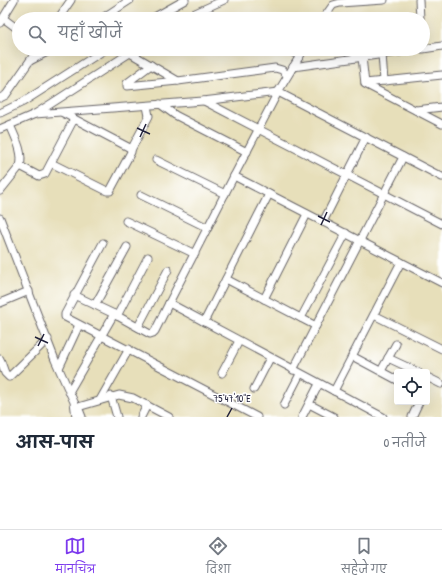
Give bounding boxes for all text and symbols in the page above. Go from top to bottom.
search box [12,12,430,56]
text: यहाँ खोजें [58,22,122,43]
icon: search [26,23,48,45]
map controls [394,369,430,405]
button: locate [394,369,430,405]
text: 75°47'10"E [213,392,251,405]
text: आस-पास [16,430,94,453]
text: 0 नतीजे [383,433,426,451]
tab: मानचित्र [55,535,96,581]
tab: दिशा [206,535,231,581]
tab: सहेजे गए [341,535,387,581]

